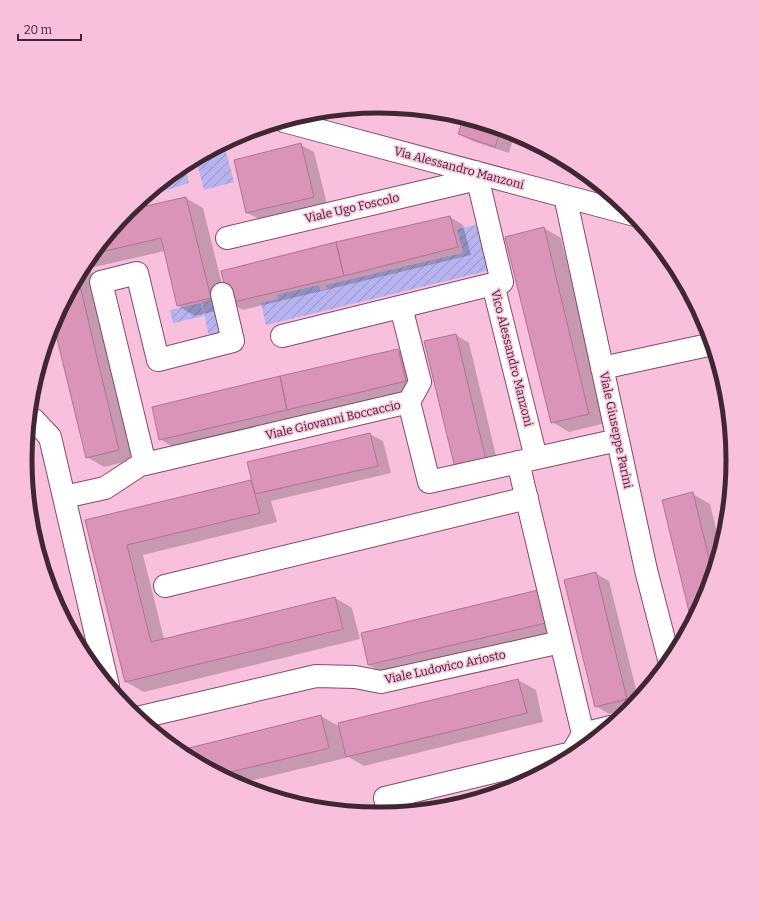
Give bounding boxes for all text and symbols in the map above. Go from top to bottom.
scale bar [18,16,81,42]
text: 20 m [24,23,53,37]
street label: Via Alessandro Manzoni [392,144,526,192]
street label: Viale Ugo Foscolo [303,190,401,226]
street label: Vico Alessandro Manzoni [488,288,536,428]
street label: Viale Giuseppe Parini [597,370,635,490]
street label: Viale Giovanni Boccaccio [264,398,402,442]
street label: Viale Ludovico Ariosto [383,647,507,687]

